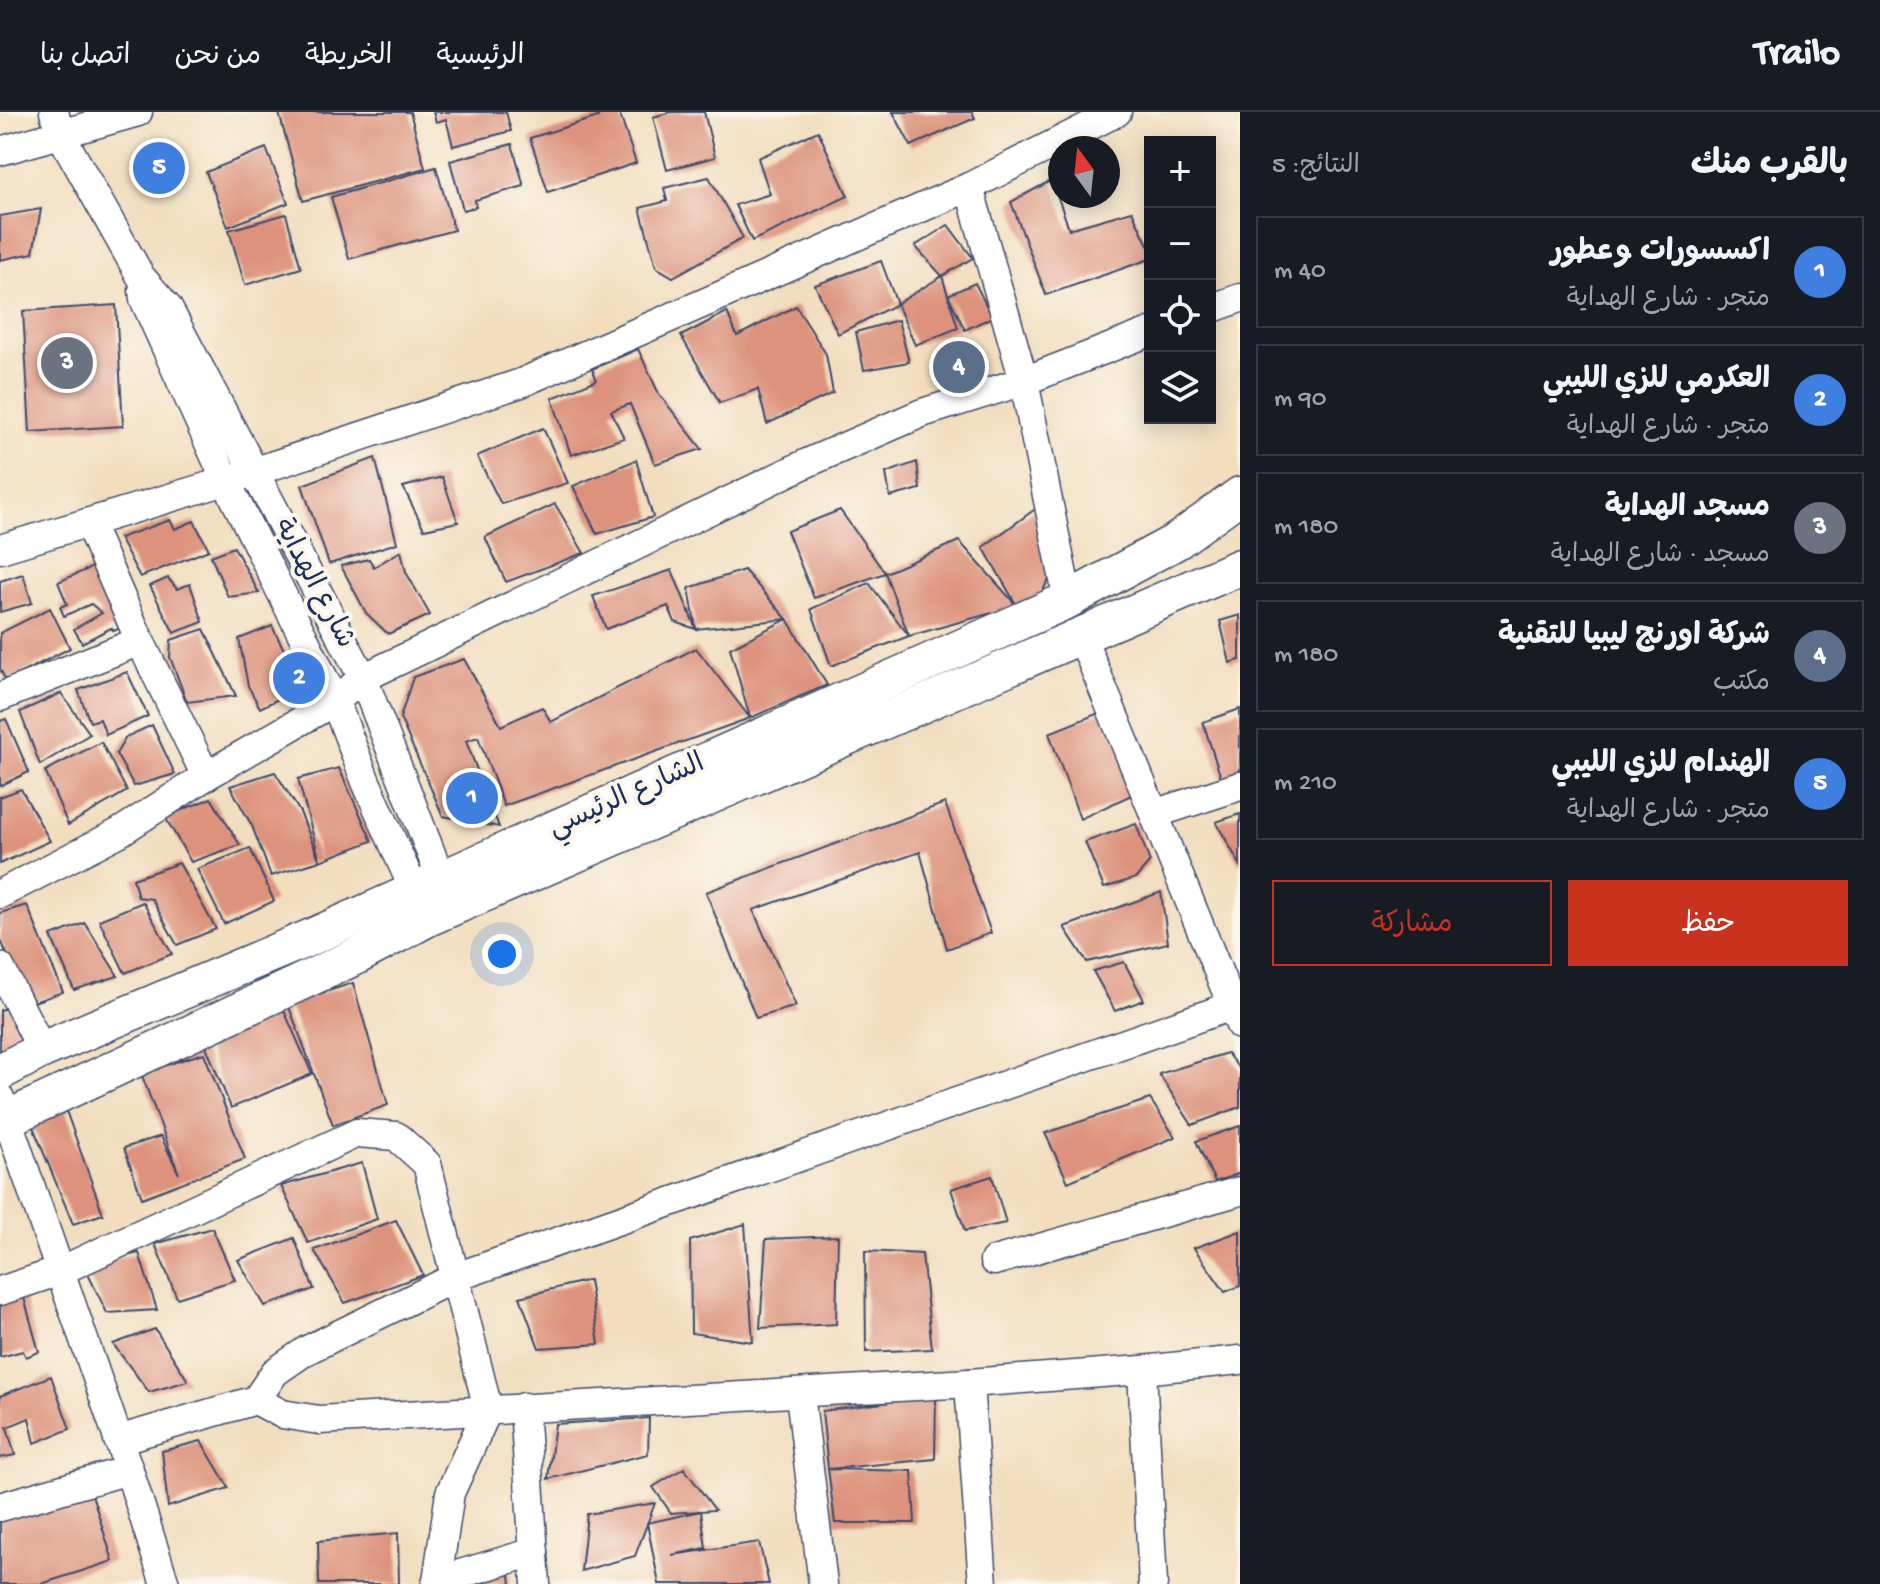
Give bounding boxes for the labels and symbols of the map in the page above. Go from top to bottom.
north arrow [1048,136,1120,208]
pin: 5 [133,138,185,198]
pin: 3 [41,333,93,393]
pin: 4 [933,337,985,397]
street label: شارع الهداية [265,513,361,655]
pin: 2 [273,648,325,708]
street label: الشارع الرئيسي [544,748,712,850]
pin: 1 [446,768,498,828]
your location [482,934,522,974]

